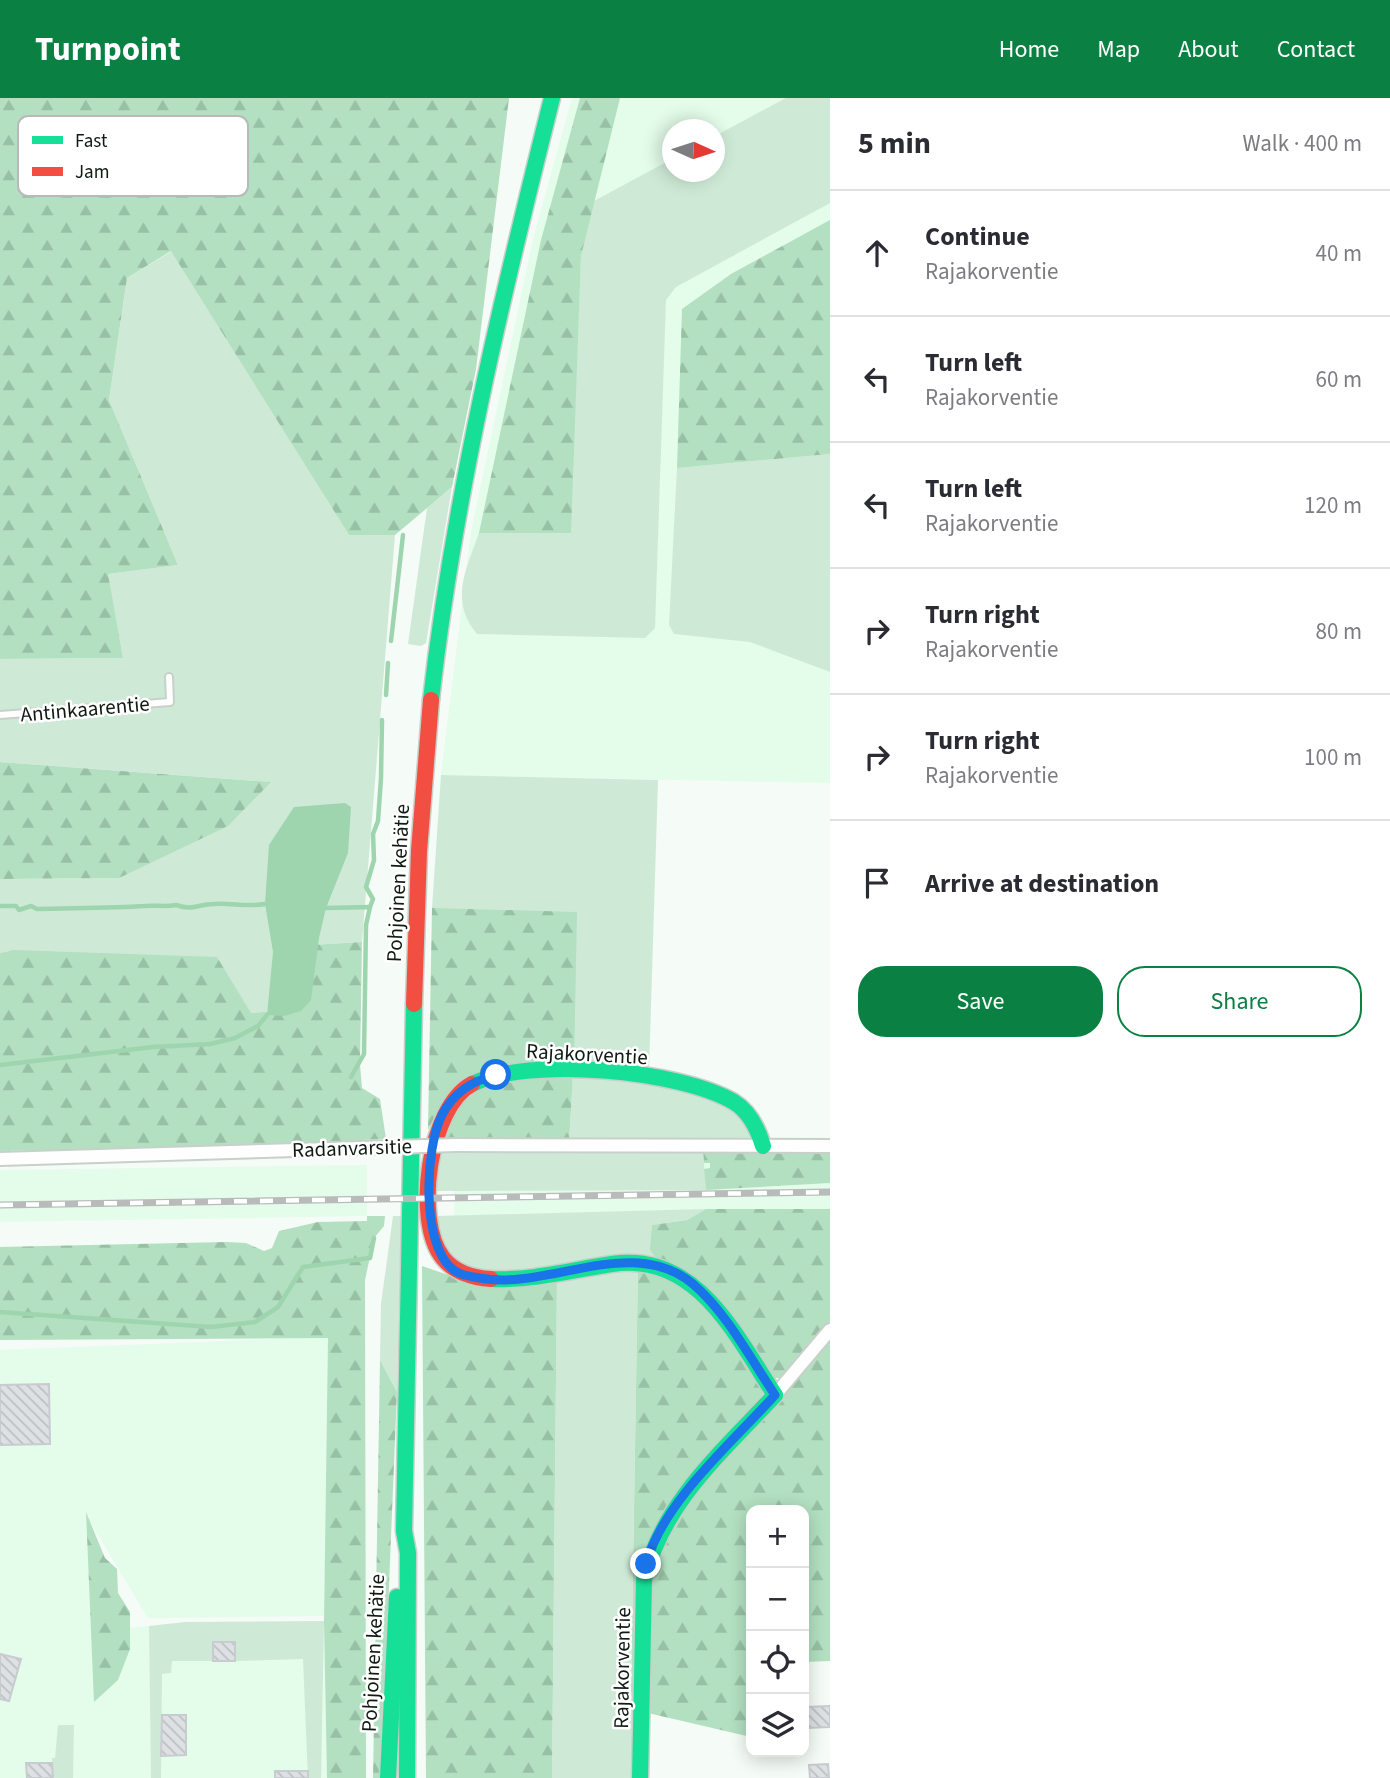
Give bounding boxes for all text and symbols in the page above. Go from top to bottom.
text: Turnpoint [35,26,181,73]
text: Home [999,32,1059,67]
text: Map [1097,32,1140,67]
text: About [1178,32,1239,67]
text: Contact [1277,32,1355,67]
legend [18,116,248,196]
north arrow [662,119,725,182]
text: 5 min [858,122,931,165]
text: Walk · 400 m [1243,127,1362,160]
text: Fast [75,128,108,155]
text: Jam [75,159,109,186]
text: Continue [925,218,1030,255]
icon: ahead [858,234,896,272]
text: 40 m [1315,237,1362,270]
text: Rajakorventie [925,255,1058,288]
text: Turn left [925,344,1022,381]
icon: left [858,360,896,398]
text: 60 m [1315,363,1362,396]
text: Rajakorventie [925,381,1058,414]
text: Turn left [925,470,1022,507]
icon: left [858,486,896,524]
text: 120 m [1304,489,1362,522]
text: Rajakorventie [925,507,1058,540]
text: Turn right [925,596,1040,633]
icon: right [858,612,896,650]
text: 80 m [1315,615,1362,648]
text: Rajakorventie [925,633,1058,666]
street label: Antinkaarentie [19,688,151,730]
text: Turn right [925,722,1040,759]
icon: right [858,738,896,776]
text: 100 m [1304,741,1362,774]
text: Rajakorventie [925,759,1058,792]
street label: Pohjoinen kehätie [379,803,417,963]
icon: arrive [858,864,896,902]
text: Arrive at destination [925,865,1159,902]
button: Save [858,966,1103,1037]
button: Share [1117,966,1362,1037]
street label: Rajakorventie [525,1036,649,1072]
route start [480,1059,511,1090]
street label: Radanvarsitie [292,1131,412,1165]
map controls [746,1505,809,1757]
button: + [746,1505,809,1568]
route end [630,1548,661,1579]
button: − [746,1568,809,1631]
street label: Pohjoinen kehätie [354,1573,392,1733]
street label: Rajakorventie [606,1607,638,1729]
button: locate [746,1631,809,1694]
button: layers [746,1694,809,1757]

